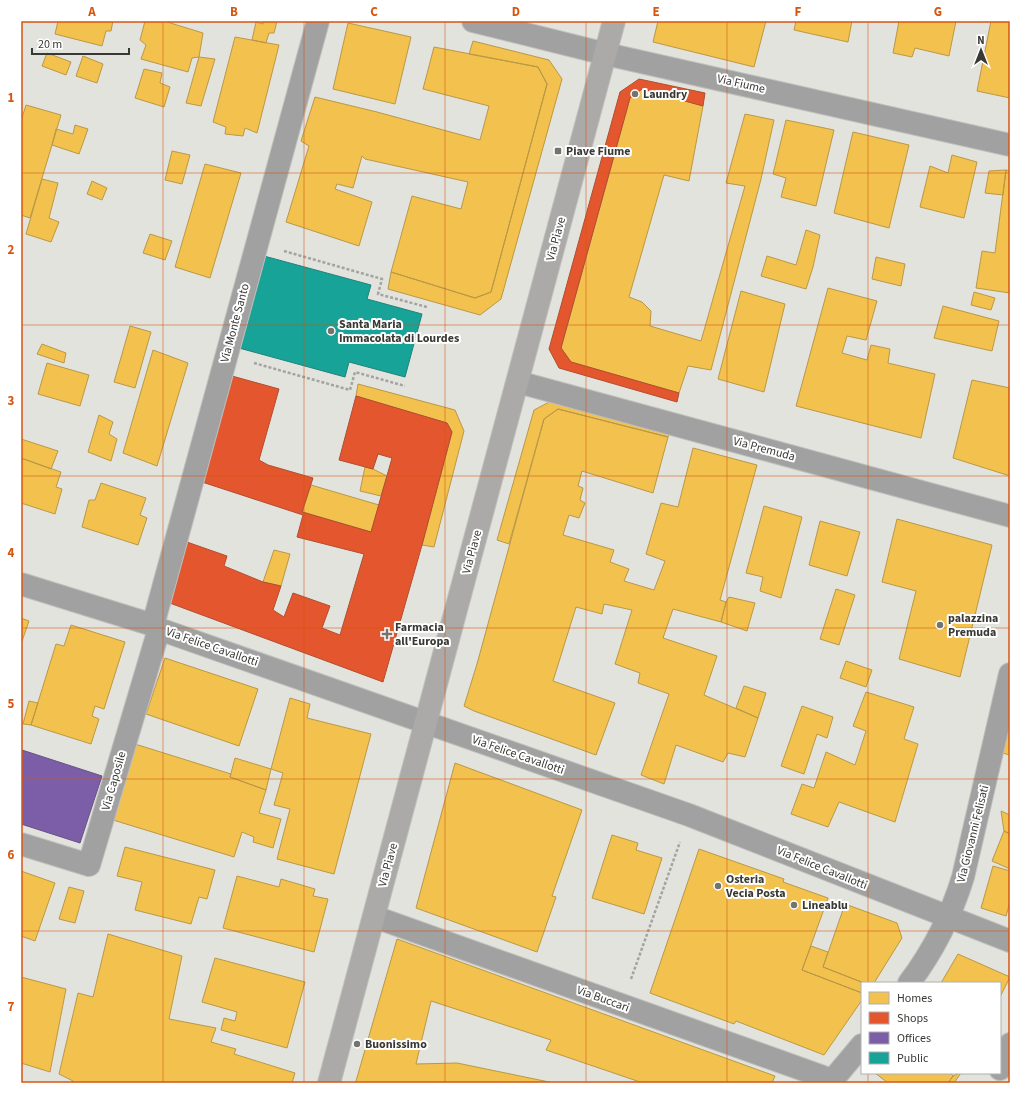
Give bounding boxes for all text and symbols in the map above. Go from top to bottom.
text: A [87,3,96,21]
text: B [230,3,238,21]
text: C [370,3,378,21]
text: D [512,3,520,21]
text: E [652,3,660,21]
text: F [795,3,802,21]
text: G [934,3,942,21]
scale bar [32,30,129,56]
north arrow [961,30,1001,70]
text: N [977,33,985,48]
text: 20 m [38,36,62,53]
street label: Via Fiume [715,70,767,98]
place label: Laundry [643,86,688,103]
text: 1 [8,89,15,107]
marker: Laundry [630,89,640,99]
place label: Piave Fiume [566,143,631,160]
marker: Piave Fiume [553,146,563,156]
street label: Via Piave [542,215,570,263]
text: 2 [8,241,15,259]
street label: Via Monte Santo [216,282,254,364]
place label: Santa Maria Immacolata di Lourdes [339,316,459,347]
marker: Santa Maria Immacolata di Lourdes [326,326,336,336]
text: 3 [8,392,15,410]
street label: Via Premuda [731,433,797,465]
street label: Via Piave [458,528,486,576]
text: 4 [8,544,15,562]
place label: palazzina Premuda [948,610,998,641]
place label: Farmacia all'Europa [395,619,450,650]
marker: palazzina Premuda [935,620,945,630]
street label: Via Felice Cavallotti [164,623,260,671]
marker: Farmacia all'Europa [382,629,392,639]
text: 5 [8,695,15,713]
street label: Via Felice Cavallotti [470,731,566,779]
street label: Via Caposile [97,749,131,812]
street label: Via Giovanni Felisati [953,783,993,885]
street label: Via Piave [374,841,402,889]
street label: Via Felice Cavallotti [774,842,870,894]
text: 6 [8,846,15,864]
place label: Osteria Vecia Posta [725,871,786,902]
marker: Osteria Vecia Posta [713,881,723,891]
place label: Lineablu [802,897,848,914]
marker: Lineablu [789,900,799,910]
street label: Via Buccari [574,982,632,1016]
legend [861,982,1001,1074]
text: Homes [897,990,932,1007]
text: 7 [8,998,15,1016]
text: Shops [897,1010,928,1027]
text: Offices [897,1030,931,1047]
place label: Buonissimo [365,1036,427,1053]
marker: Buonissimo [352,1039,362,1049]
text: Public [897,1050,929,1067]

